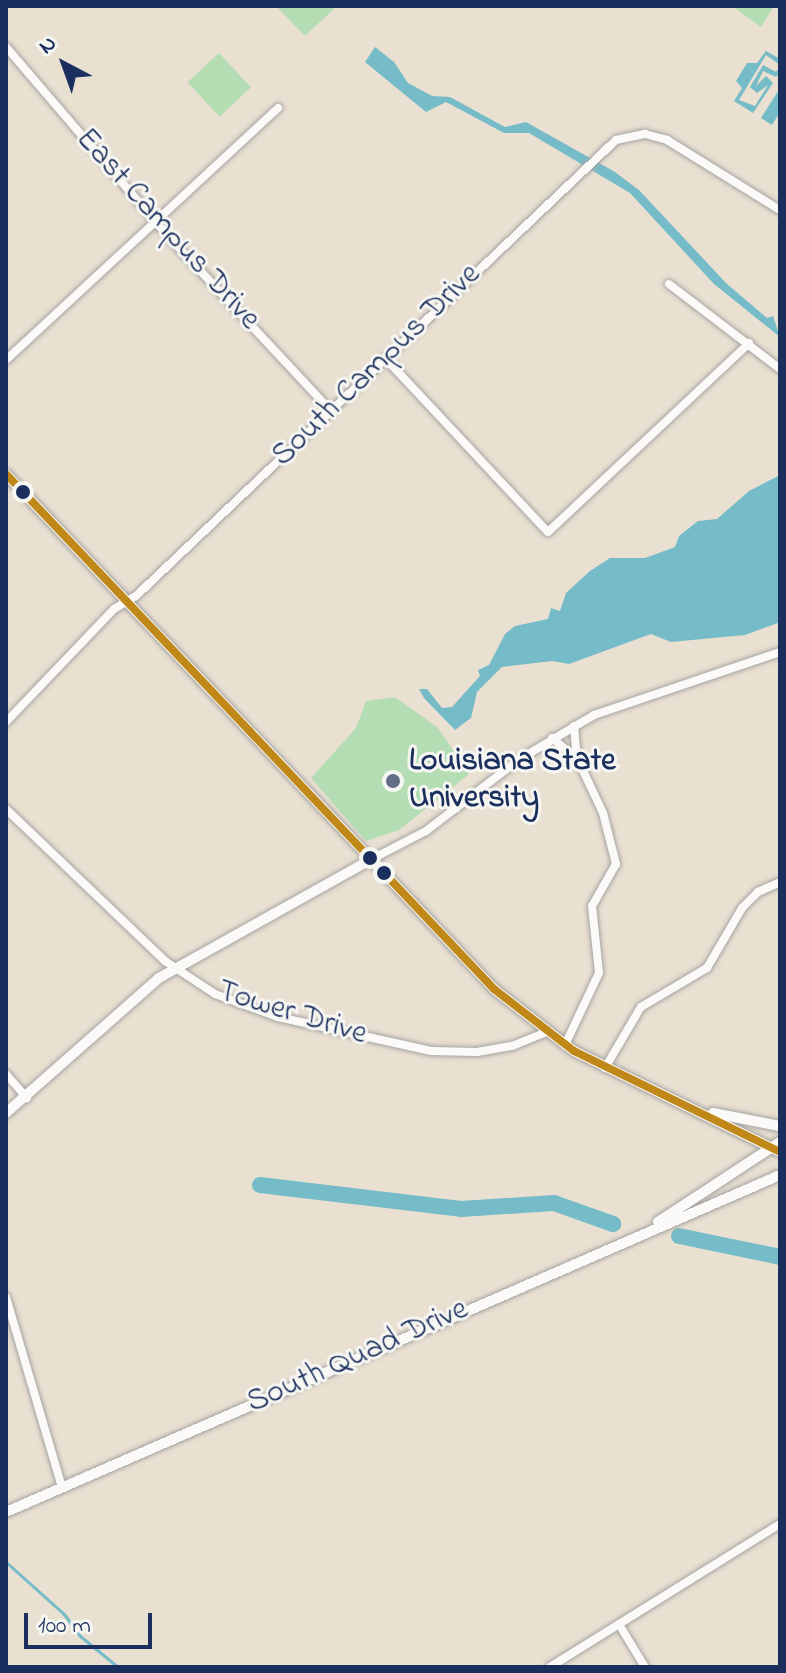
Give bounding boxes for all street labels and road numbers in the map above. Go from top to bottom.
street label: East Campus Drive [66,121,268,339]
street label: South Campus Drive [264,256,490,476]
street label: Tower Drive [213,973,371,1055]
street label: South Quad Drive [241,1291,475,1423]

